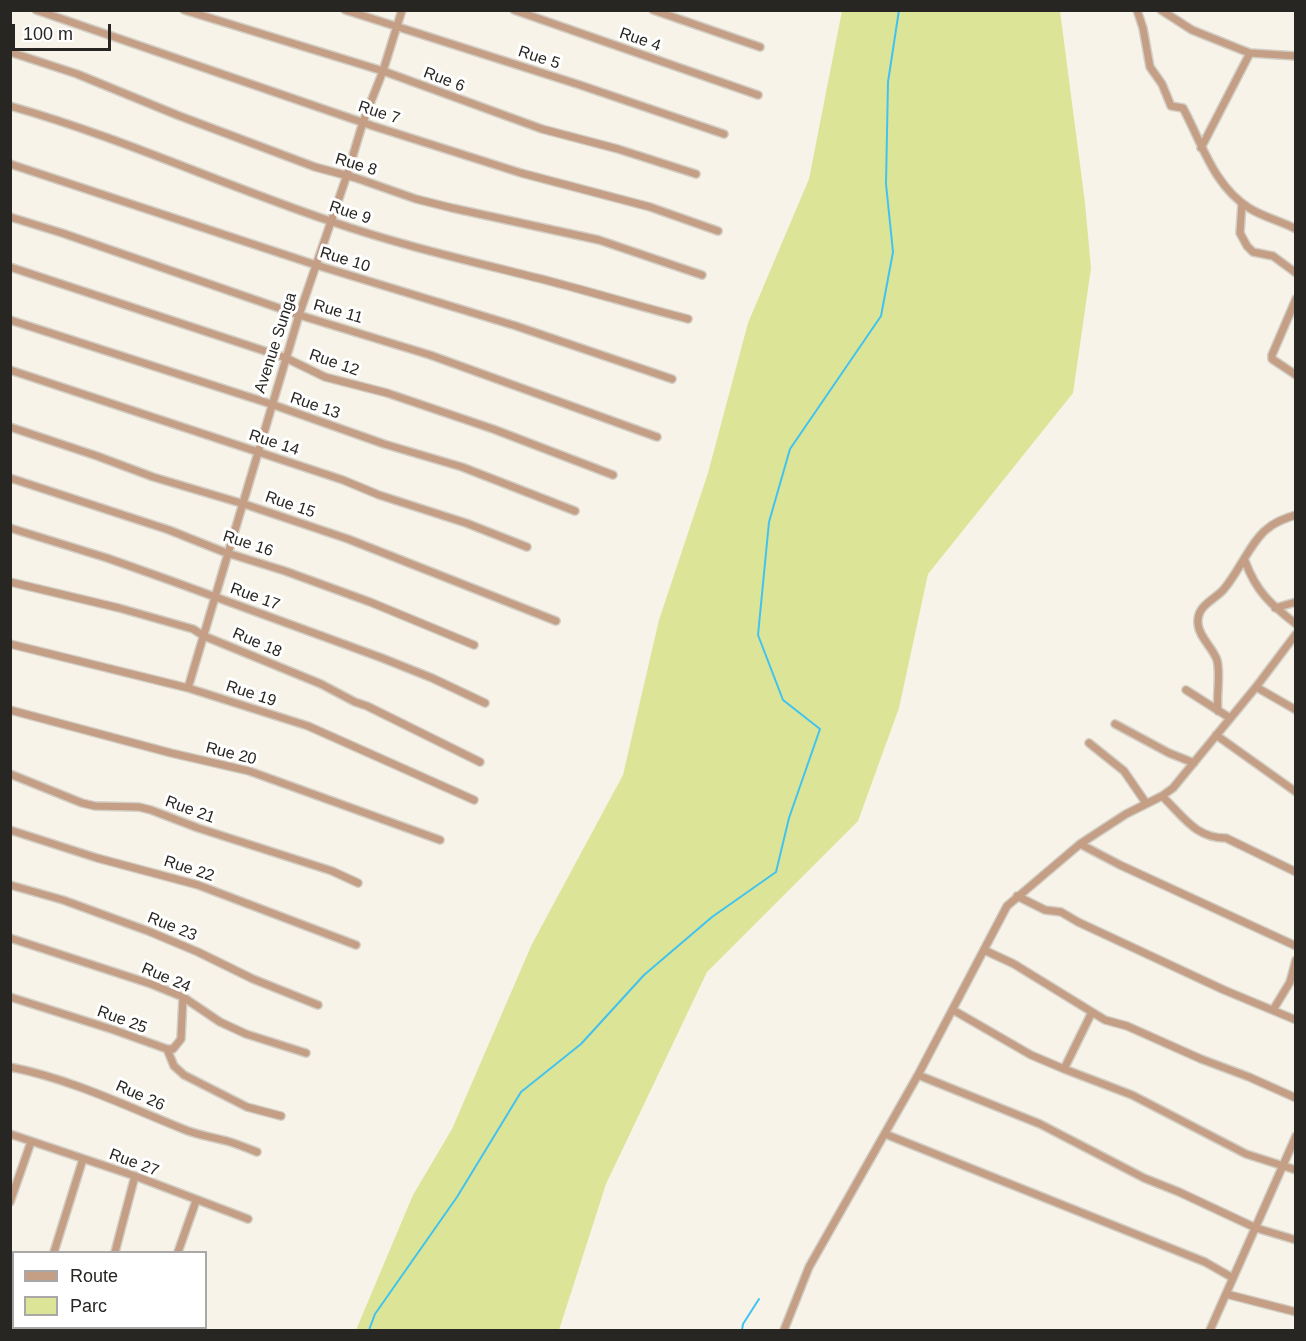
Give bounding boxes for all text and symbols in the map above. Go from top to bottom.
scale bar [15,12,114,50]
text: 100 m [23,24,73,44]
street label: Rue 4 [617,24,663,56]
street label: Rue 5 [516,42,562,74]
street label: Rue 6 [421,63,467,97]
street label: Rue 7 [356,97,402,129]
street label: Rue 8 [333,150,379,180]
street label: Rue 9 [327,197,373,229]
street label: Rue 10 [318,243,372,277]
street label: Avenue Sunga [251,290,301,396]
street label: Rue 11 [311,296,365,328]
street label: Rue 12 [306,346,362,380]
street label: Rue 13 [287,389,343,423]
street label: Rue 14 [246,426,302,460]
street label: Rue 15 [262,488,318,522]
street label: Rue 16 [220,527,276,561]
street label: Rue 17 [227,579,283,615]
street label: Rue 18 [230,624,284,662]
street label: Rue 19 [223,677,279,711]
street label: Rue 20 [204,738,258,770]
street label: Rue 21 [162,792,218,828]
street label: Rue 22 [161,852,217,886]
street label: Rue 23 [144,908,200,946]
street label: Rue 24 [139,959,193,997]
street label: Rue 25 [94,1002,150,1038]
street label: Rue 26 [113,1077,167,1115]
street label: Rue 27 [106,1145,162,1181]
legend [12,1251,207,1329]
text: Route [70,1266,118,1286]
text: Parc [70,1296,107,1316]

